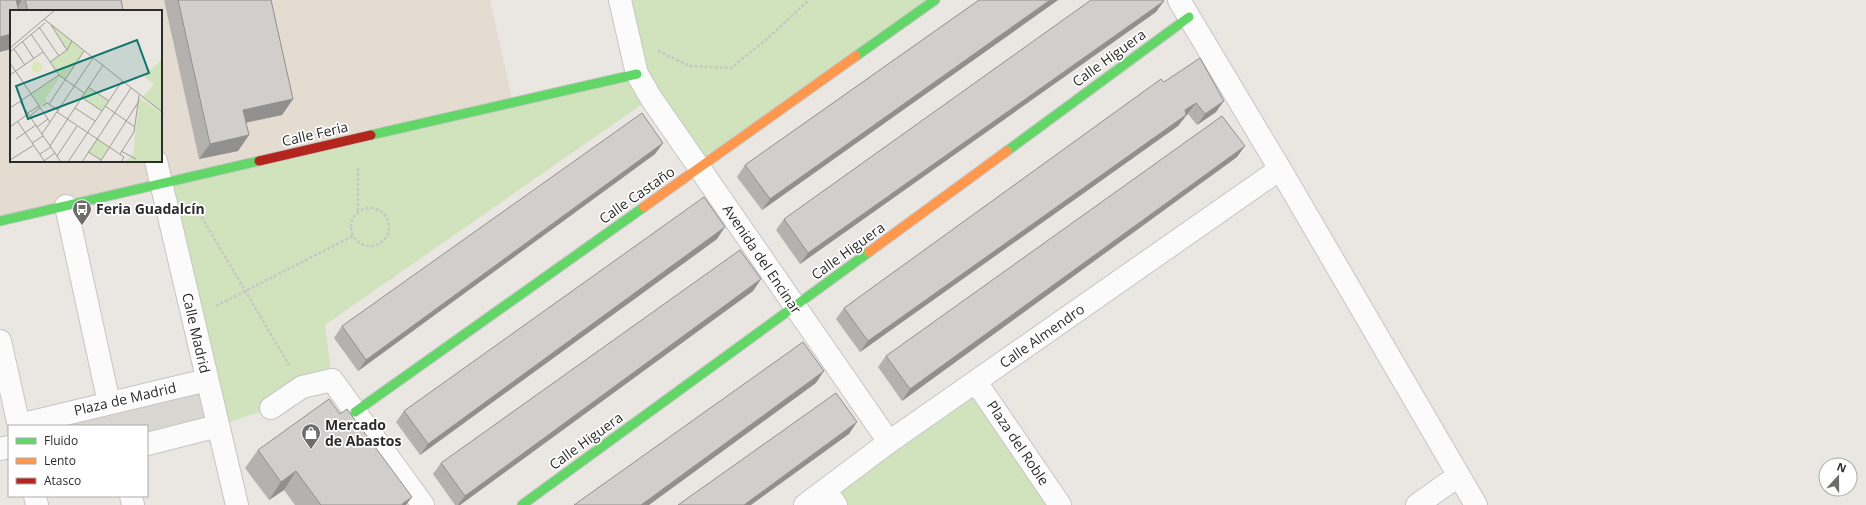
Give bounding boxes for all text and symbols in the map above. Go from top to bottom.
inset map [10,10,162,162]
street label: Calle Higuera [1068,24,1149,91]
street label: Calle Feria [280,117,350,150]
street label: Calle Castaño [595,162,678,228]
bus stop icon: Feria Guadalcín [71,198,93,226]
place label: Feria Guadalcín [96,199,205,218]
street label: Avenida del Encinar [719,200,806,317]
street label: Calle Higuera [807,217,888,284]
street label: Calle Madrid [178,291,215,375]
street label: Calle Almendro [995,299,1088,372]
street label: Plaza de Madrid [72,377,178,420]
street label: Plaza del Roble [983,397,1054,489]
street label: Calle Higuera [545,407,626,474]
place label: Mercado de Abastos [325,415,401,450]
shop icon: Mercado de Abastos [300,422,322,450]
legend [8,425,148,497]
text: Fluido [44,432,78,449]
text: Lento [44,452,76,469]
north arrow [1818,457,1858,497]
text: N [1835,459,1849,476]
text: Atasco [44,472,81,489]

